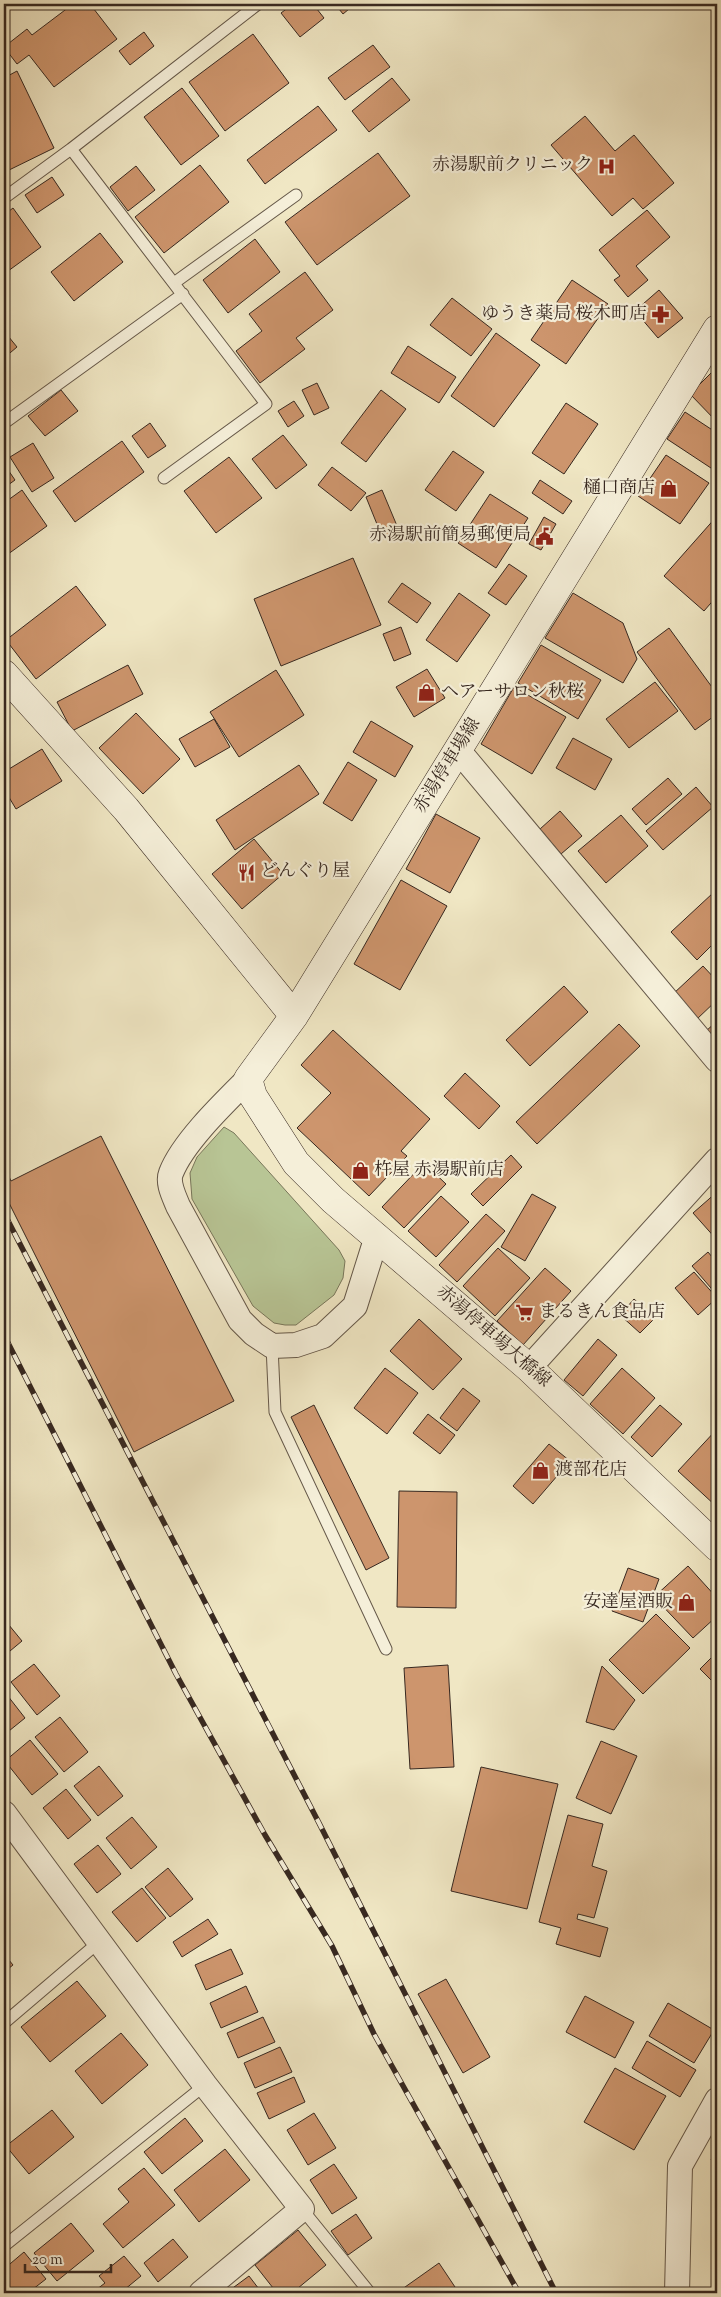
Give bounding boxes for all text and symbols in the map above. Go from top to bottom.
place label: 赤湯駅前クリニック [432,153,593,179]
hospital icon: 赤湯駅前クリニック [597,156,617,176]
place label: ゆうき薬局 桜木町店 [481,302,647,328]
pharmacy icon: ゆうき薬局 桜木町店 [651,305,671,325]
place label: 樋口商店 [583,476,655,502]
shop icon: 樋口商店 [659,479,679,499]
place label: 赤湯駅前簡易郵便局 [369,523,531,549]
public building icon: 赤湯駅前簡易郵便局 [535,526,555,546]
place label: ヘアーサロン秋桜 [441,680,584,706]
shop icon: ヘアーサロン秋桜 [417,683,437,703]
street label: 赤湯停車場線 [408,713,488,819]
place label: どんぐり屋 [260,859,350,885]
restaurant icon: どんぐり屋 [236,862,256,882]
place label: 杵屋 赤湯駅前店 [374,1158,504,1184]
shop icon: 杵屋 赤湯駅前店 [350,1161,370,1181]
street label: 赤湯停車場大橋線 [430,1280,556,1394]
place label: まるきん食品店 [539,1300,665,1326]
supermarket icon: まるきん食品店 [515,1303,535,1323]
place label: 渡部花店 [555,1458,627,1484]
shop icon: 渡部花店 [531,1461,551,1481]
place label: 安達屋酒販 [583,1590,673,1616]
shop icon: 安達屋酒販 [677,1593,697,1613]
scale bar [25,2242,111,2274]
text: 20 m [32,2250,63,2271]

